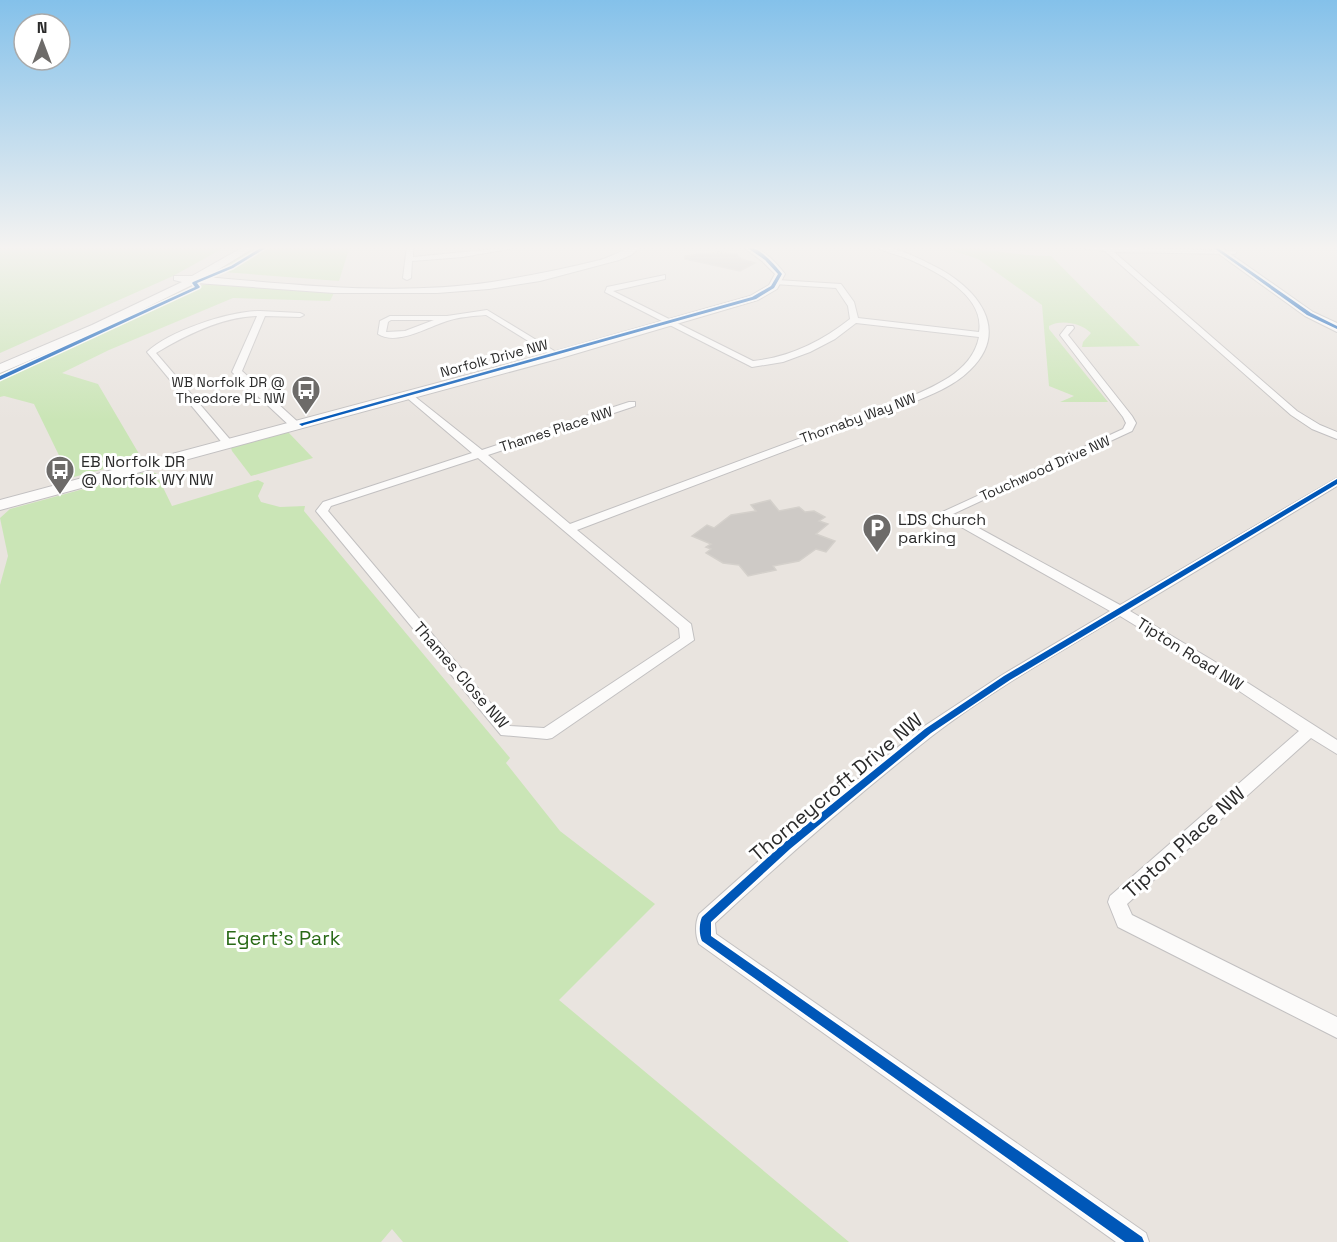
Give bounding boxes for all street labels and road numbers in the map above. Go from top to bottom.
street label: Norfolk Drive NW [438,335,550,381]
street label: Thornaby Way NW [798,389,918,447]
street label: Thames Place NW [497,402,615,456]
street label: Touchwood Drive NW [977,431,1113,505]
street label: Tipton Road NW [1133,613,1247,695]
street label: Thames Close NW [409,617,513,733]
street label: Thorneycroft Drive NW [744,707,928,867]
street label: Tipton Place NW [1118,780,1250,904]

